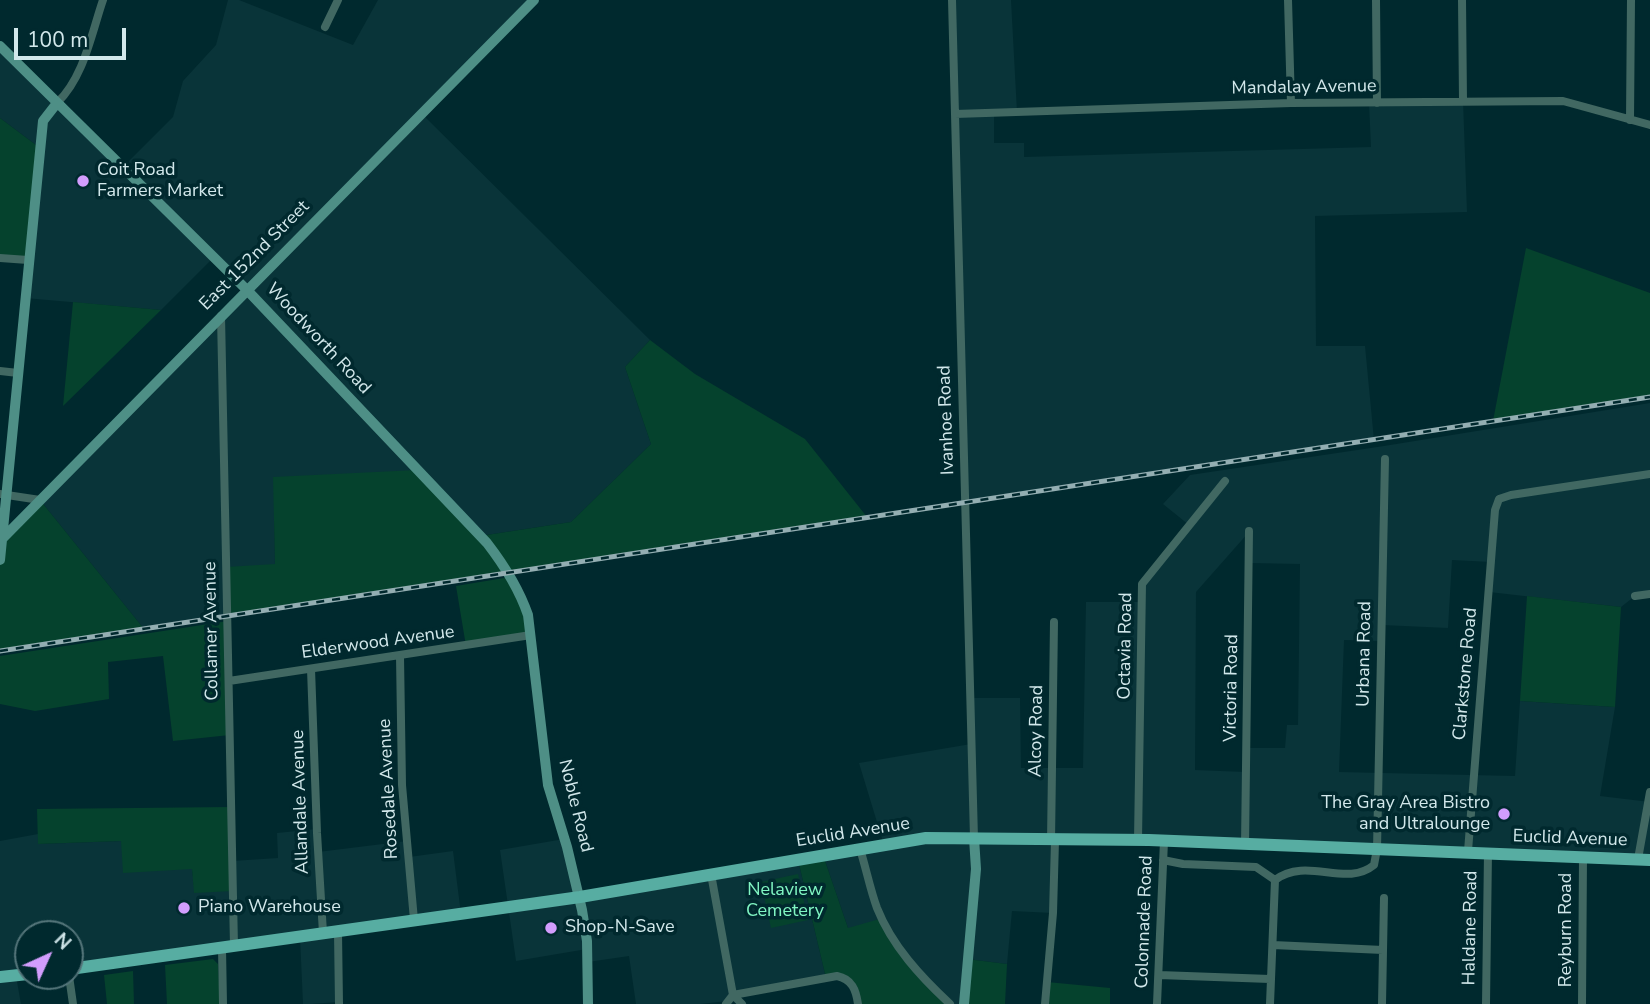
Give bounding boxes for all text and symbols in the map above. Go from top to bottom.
scale bar [18,14,130,58]
text: 100 m [27,26,88,54]
street label: Mandalay Avenue [1231,76,1377,100]
place label: Coit Road Farmers Market [97,160,223,202]
marker: Coit Road Farmers Market [75,173,91,189]
street label: East 152nd Street [196,197,314,315]
street label: Woodworth Road [261,279,375,399]
street label: Ivanhoe Road [934,365,960,475]
street label: Collamer Avenue [200,561,224,701]
street label: Octavia Road [1114,592,1138,700]
street label: Urbana Road [1353,601,1377,707]
street label: Clarkstone Road [1449,607,1483,741]
street label: Elderwood Avenue [300,622,456,664]
street label: Victoria Road [1220,634,1244,742]
street label: Alcoy Road [1025,685,1049,777]
street label: Rosedale Avenue [375,718,403,860]
street label: Allandale Avenue [288,730,314,874]
street label: Noble Road [553,757,597,855]
place label: The Gray Area Bistro and Ultralounge [1321,793,1490,836]
marker: The Gray Area Bistro and Ultralounge [1496,806,1512,822]
street label: Euclid Avenue [795,813,911,853]
street label: Euclid Avenue [1512,826,1628,852]
street label: Colonnade Road [1132,855,1158,989]
street label: Haldane Road [1459,870,1483,986]
street label: Reyburn Road [1556,873,1578,987]
park label: Nelaview Cemetery [746,880,824,922]
place label: Piano Warehouse [198,897,341,919]
marker: Piano Warehouse [176,900,192,916]
place label: Shop-N-Save [565,917,675,939]
north arrow [14,920,84,990]
marker: Shop-N-Save [543,920,559,936]
text: N [48,927,77,956]

